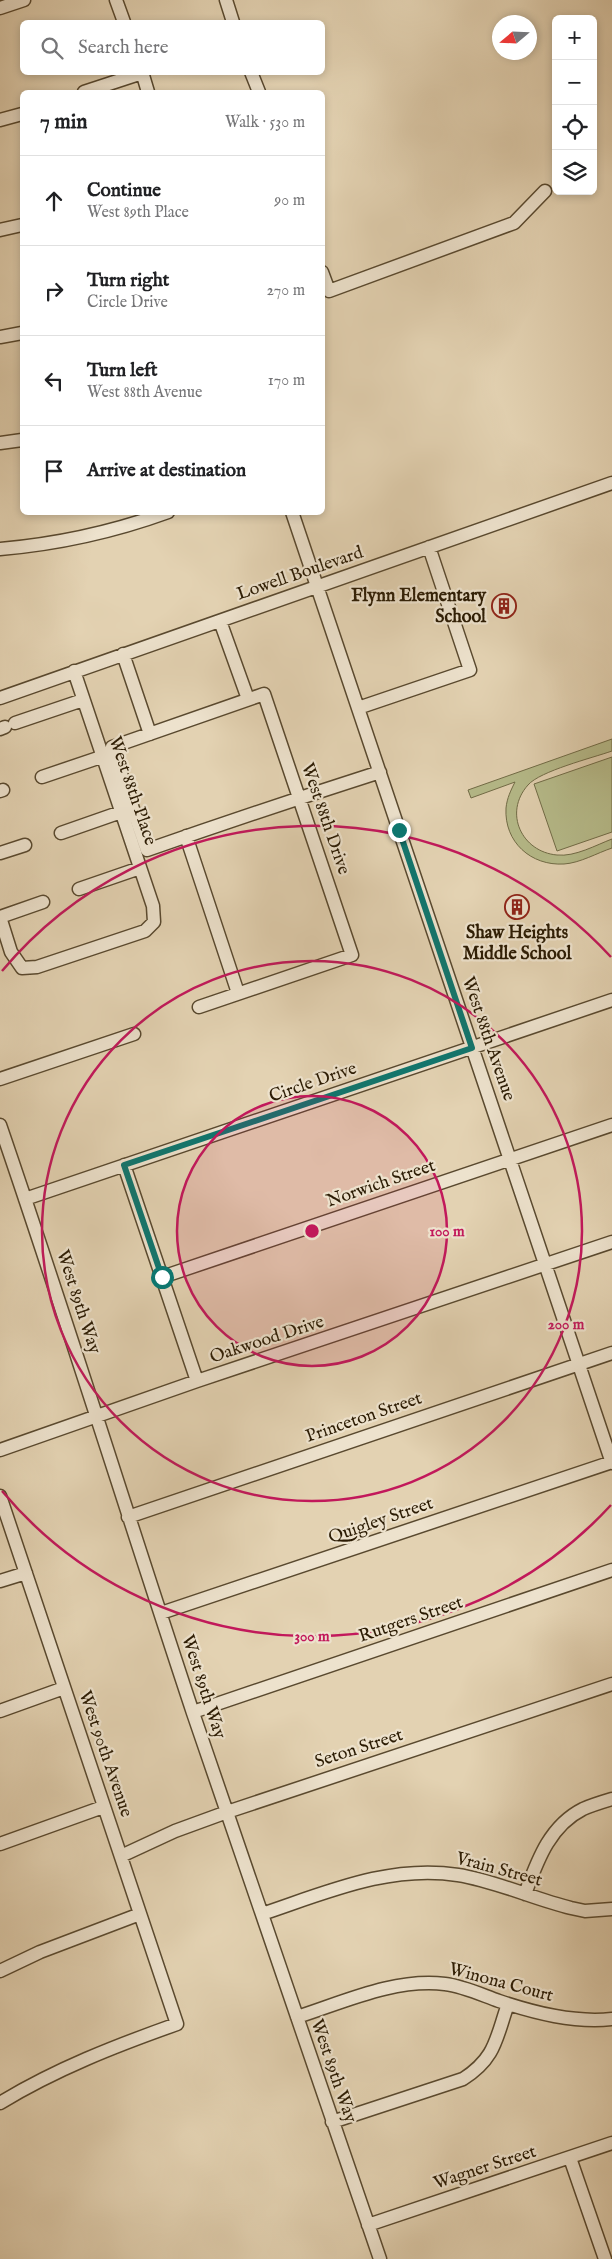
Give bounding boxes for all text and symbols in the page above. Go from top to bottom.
north arrow [492,15,537,60]
map controls [552,15,597,195]
button: + [552,15,597,60]
search box [20,20,325,75]
icon: search [38,34,66,62]
text: Search here [78,36,169,60]
button: − [552,60,597,105]
button: locate [552,105,597,150]
text: 7 min [40,109,87,136]
text: Walk · 530 m [225,113,305,133]
button: layers [552,150,597,195]
text: Continue [87,179,161,203]
icon: ahead [40,187,68,215]
text: 90 m [274,191,305,211]
text: West 89th Place [87,203,189,223]
text: Turn right [87,269,169,293]
icon: right [40,277,68,305]
text: 270 m [266,281,305,301]
text: Circle Drive [87,293,168,313]
text: Turn left [87,359,158,383]
icon: left [40,367,68,395]
text: 170 m [268,371,305,391]
text: West 88th Avenue [87,383,202,403]
icon: arrive [40,457,68,485]
text: Arrive at destination [87,459,246,483]
street label: Lowell Boulevard [234,541,367,606]
place label: Flynn Elementary School [351,585,487,629]
building icon: Flynn Elementary School [491,593,517,619]
street label: West 88th Place [103,733,161,849]
street label: West 88th Drive [295,760,355,878]
route end [388,819,411,842]
building icon: Shaw Heights Middle School [504,894,530,920]
place label: Shaw Heights Middle School [463,922,572,966]
street label: West 88th Avenue [456,974,520,1104]
street label: Circle Drive [266,1057,360,1109]
street label: Norwich Street [323,1155,439,1213]
centre of rings [303,1222,321,1240]
text: 100 m [429,1222,465,1241]
street label: West 89th Way [50,1247,106,1357]
route start [151,1266,174,1289]
street label: Oakwood Drive [207,1311,327,1369]
text: 200 m [548,1315,585,1334]
street label: Princeton Street [303,1387,425,1449]
street label: Quigley Street [326,1492,436,1550]
street label: Rutgers Street [356,1591,466,1649]
text: 300 m [294,1627,330,1646]
street label: West 89th Way [175,1632,231,1742]
street label: West 90th Avenue [73,1688,137,1820]
street label: Seton Street [312,1724,406,1774]
street label: Vrain Street [452,1847,545,1893]
street label: Winona Court [446,1958,556,2008]
street label: West 89th Way [305,2016,362,2126]
street label: Wagner Street [431,2141,539,2195]

